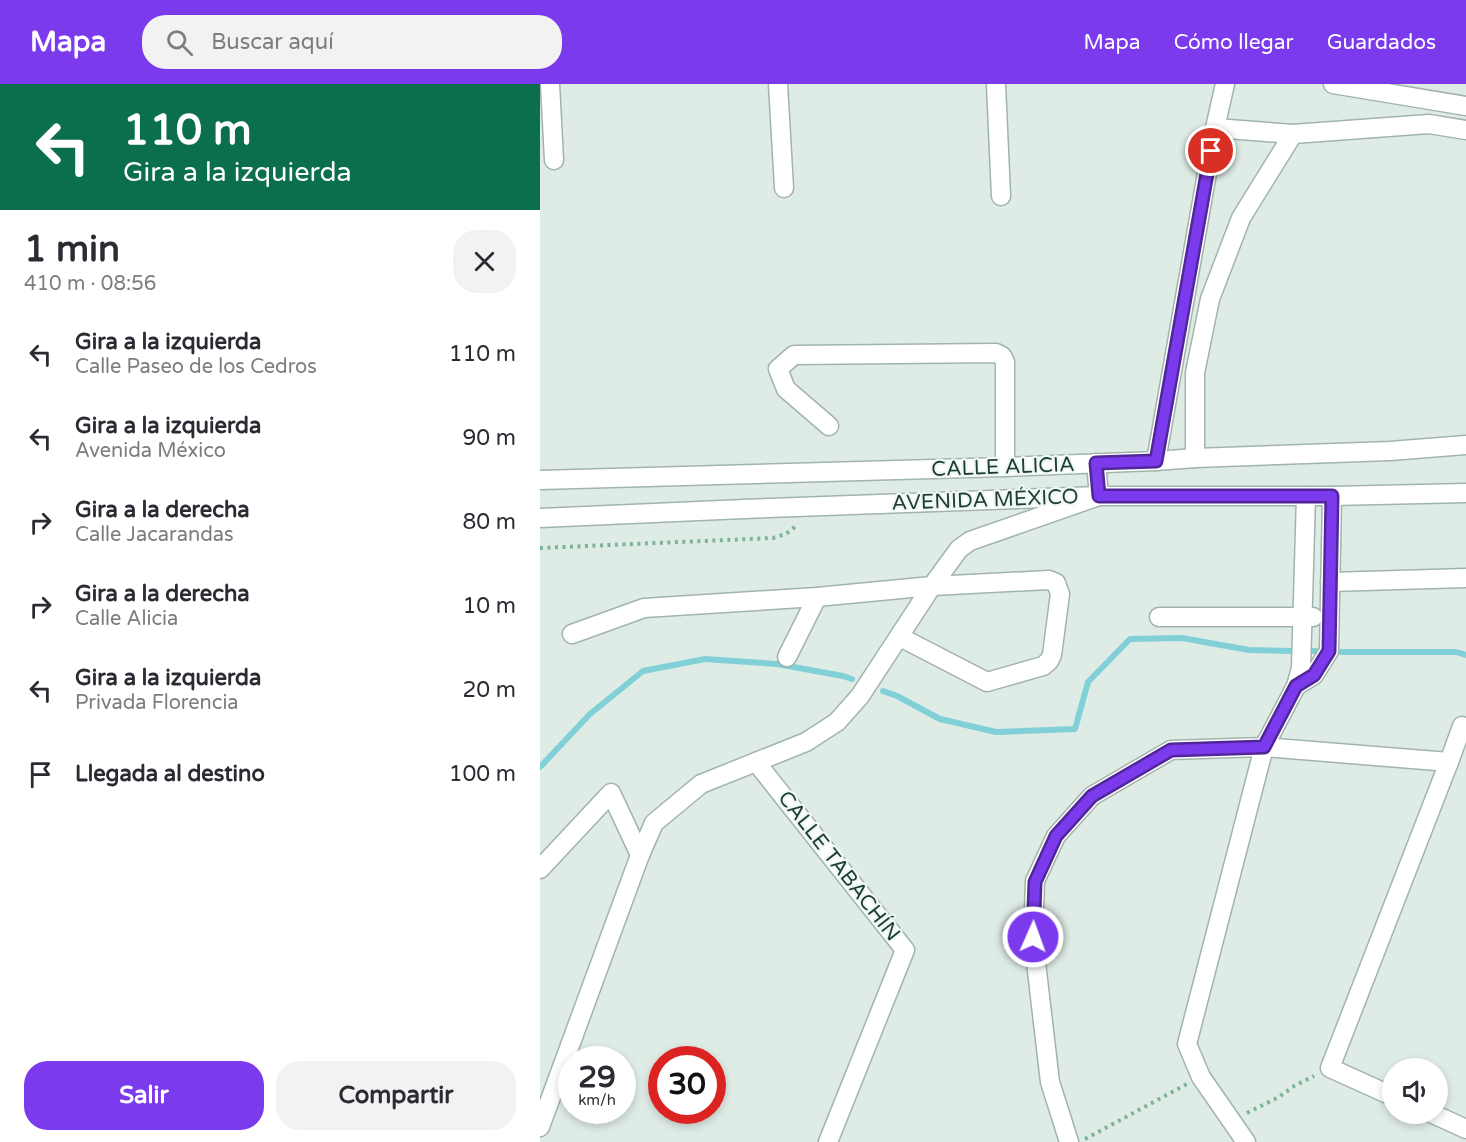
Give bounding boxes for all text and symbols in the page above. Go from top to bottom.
search box [142,15,562,69]
text: Mapa [30,25,106,59]
icon: search [163,26,196,59]
text: Buscar aquí [211,29,334,55]
text: Mapa [1083,30,1141,55]
text: Cómo llegar [1174,30,1294,55]
text: Guardados [1327,30,1436,55]
text: 110 m [123,105,252,156]
icon: left [24,108,102,186]
pin [1185,125,1236,176]
icon: arrive [1194,134,1227,167]
text: Gira a la izquierda [123,156,352,189]
text: 1 min [24,228,120,271]
button: close [453,230,516,293]
text: 410 m · 08:56 [24,272,156,296]
text: Gira a la izquierda [75,329,261,355]
icon: left [24,338,57,371]
text: 110 m [449,341,516,367]
text: Calle Paseo de los Cedros [75,355,317,379]
text: Gira a la izquierda [75,413,261,439]
icon: left [24,422,57,455]
text: 90 m [462,425,516,451]
text: Avenida México [75,439,226,463]
street label: CALLE ALICIA [931,452,1075,482]
street label: AVENIDA MÉXICO [891,484,1079,516]
text: Gira a la derecha [75,497,250,523]
icon: right [24,506,57,539]
text: 80 m [462,509,516,535]
text: Calle Jacarandas [75,523,234,547]
text: Gira a la derecha [75,581,250,607]
icon: right [24,590,57,623]
text: 10 m [462,593,516,619]
text: Calle Alicia [75,607,178,631]
text: Gira a la izquierda [75,665,261,691]
icon: left [24,674,57,707]
text: 20 m [462,677,516,703]
text: Privada Florencia [75,691,239,715]
icon: arrive [24,758,57,791]
text: Llegada al destino [75,761,265,787]
text: 100 m [449,761,516,787]
street label: CALLE TABACHÍN [773,786,905,946]
position arrow [1001,905,1065,969]
speed limit sign: 30 [648,1046,726,1124]
map controls [1382,1058,1448,1124]
button: sound [1382,1058,1448,1124]
text: 29 [578,1059,616,1096]
button: Salir [24,1061,264,1130]
button: Compartir [276,1061,516,1130]
text: km/h [578,1091,616,1109]

